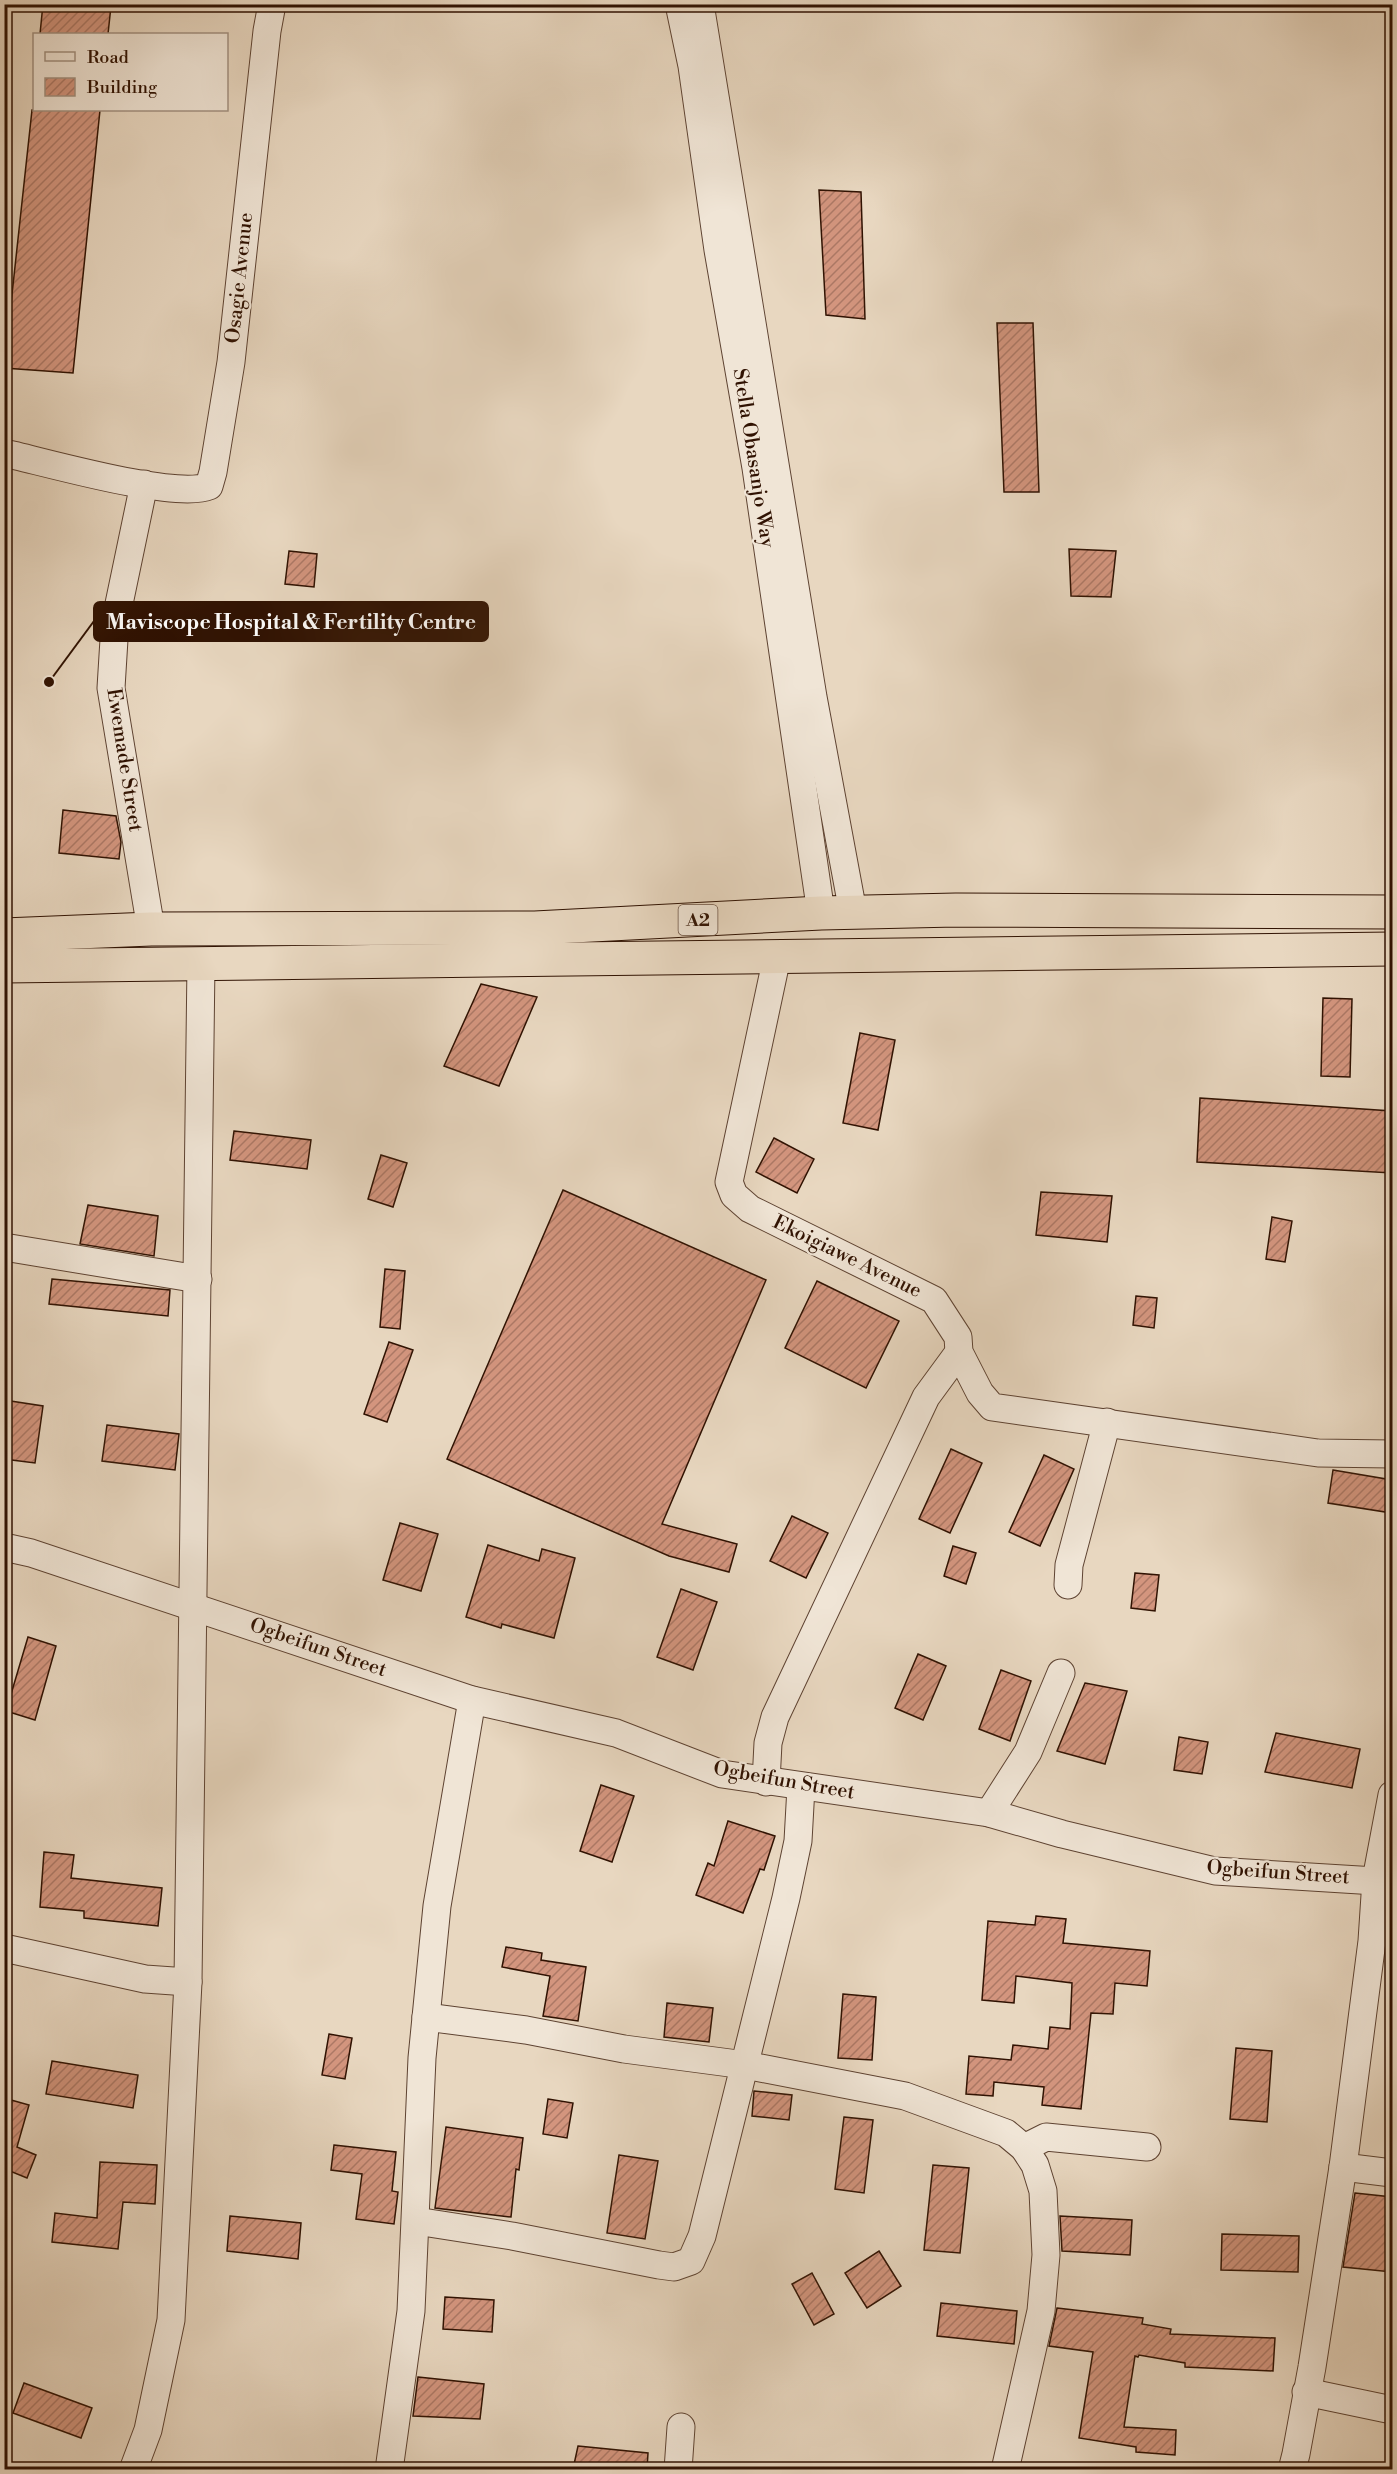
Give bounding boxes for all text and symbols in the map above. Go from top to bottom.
legend [33,33,228,111]
text: Road [87,46,130,69]
text: Building [86,76,158,99]
street label: Osagie Avenue [221,211,259,345]
street label: Stella Obasanjo Way [726,367,780,550]
callout: Maviscope Hospital & Fertility Centre [94,602,488,641]
text: Maviscope Hospital & Fertility Centre [106,610,476,636]
street label: Ewemade Street [100,686,148,834]
road number: A2 [678,905,718,935]
street label: Ekoigiawe Avenue [768,1210,926,1304]
street label: Ogbeifun Street [246,1613,390,1683]
street label: Ogbeifun Street [711,1756,857,1806]
street label: Ogbeifun Street [1206,1856,1350,1890]

